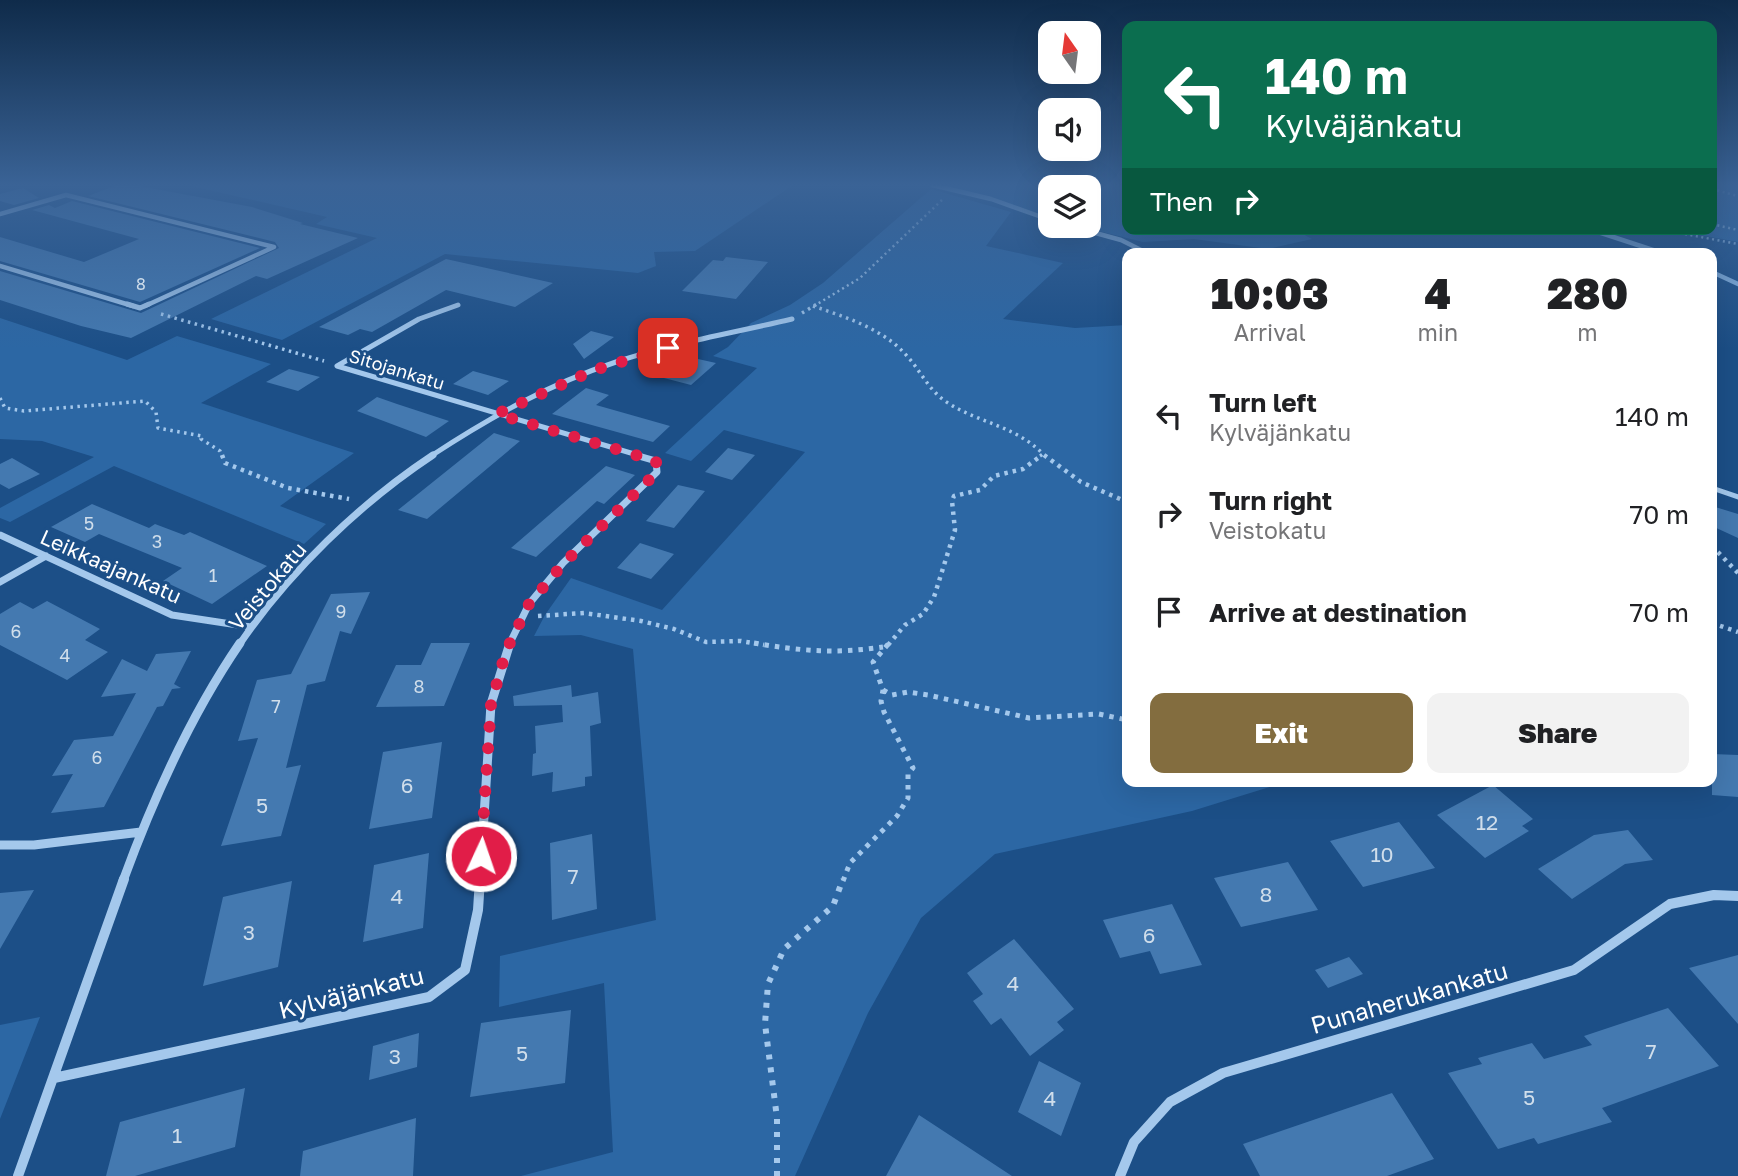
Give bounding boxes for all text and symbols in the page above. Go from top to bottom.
north arrow [1038,21,1101,84]
map controls [1038,21,1101,238]
text: 140 m [1265,46,1408,105]
icon: left [1150,49,1241,140]
button: sound [1038,98,1101,161]
text: Kylväjänkatu [1265,106,1463,144]
button: layers [1038,175,1101,238]
icon: right [1227,182,1265,220]
text: Then [1150,186,1213,217]
text: 10:03 [1211,268,1329,318]
text: 4 [1424,268,1451,318]
text: 280 [1547,268,1628,318]
house number: 8 [136,274,146,294]
pin [638,318,698,378]
text: Arrival [1234,318,1306,346]
text: min [1417,318,1458,346]
text: m [1577,318,1598,346]
icon: arrive [649,329,687,367]
street label: Sitojankatu [347,344,447,394]
text: Turn left [1209,387,1317,418]
icon: left [1150,397,1188,435]
text: 140 m [1615,401,1689,432]
text: Kylväjänkatu [1209,418,1351,446]
text: Turn right [1209,485,1332,516]
icon: right [1150,495,1188,533]
text: 70 m [1630,499,1689,530]
house number: 5 [84,512,94,534]
text: Veistokatu [1209,516,1326,544]
street label: Leikkaajankatu [36,523,186,609]
house number: 3 [152,530,162,552]
street label: Veistokatu [223,537,311,635]
house number: 1 [209,564,218,586]
icon: arrive [1150,593,1188,631]
text: Arrive at destination [1209,597,1467,628]
text: 70 m [1630,597,1689,628]
house number: 9 [336,600,346,622]
house number: 6 [11,620,21,642]
house number: 4 [60,644,71,666]
house number: 8 [414,675,424,697]
button: Exit [1150,693,1413,773]
button: Share [1427,693,1689,773]
house number: 7 [271,695,281,717]
house number: 6 [92,746,102,768]
house number: 6 [401,772,413,798]
house number: 5 [256,792,268,818]
house number: 12 [1476,809,1498,835]
position arrow [444,819,518,893]
house number: 10 [1370,841,1394,867]
house number: 7 [567,863,579,889]
house number: 8 [1260,881,1272,907]
house number: 4 [391,883,403,909]
house number: 3 [243,919,255,945]
house number: 6 [1143,922,1155,948]
street label: Punaherukankatu [1307,955,1511,1039]
street label: Kylväjänkatu [276,960,426,1024]
house number: 4 [1007,970,1019,996]
house number: 7 [1645,1038,1657,1064]
house number: 5 [516,1040,528,1066]
house number: 3 [389,1043,401,1069]
house number: 5 [1523,1084,1535,1110]
house number: 4 [1044,1085,1056,1111]
house number: 1 [172,1122,182,1148]

